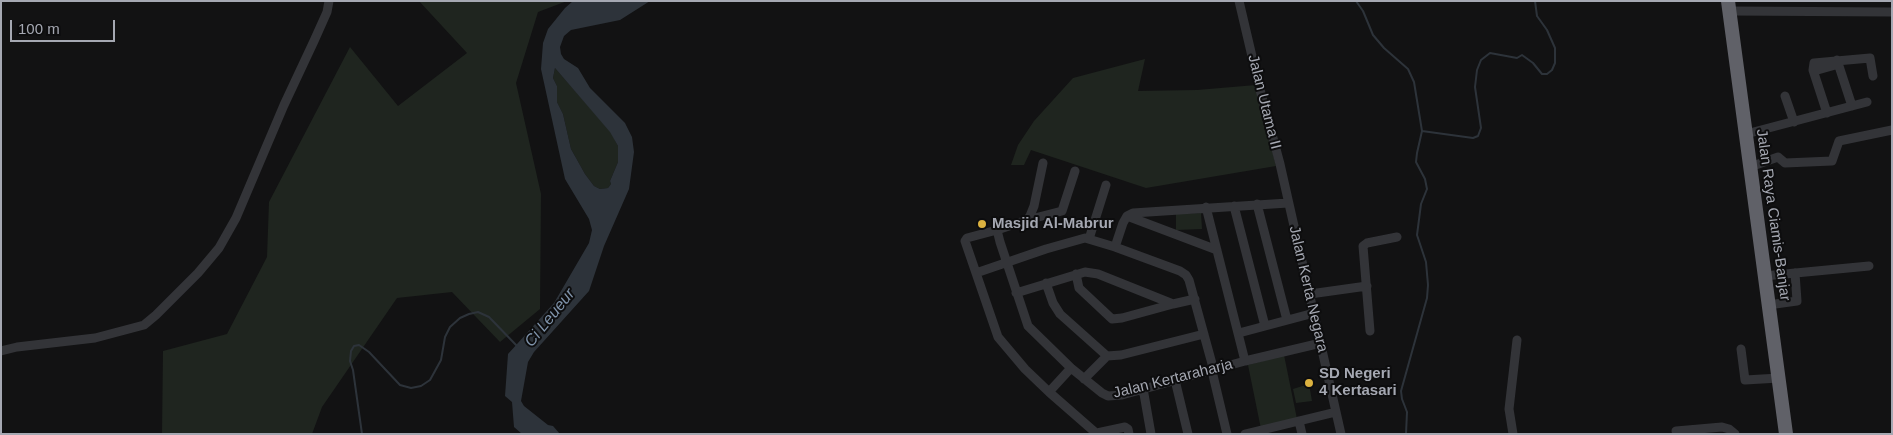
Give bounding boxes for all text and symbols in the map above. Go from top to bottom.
scale bar [12,10,118,42]
text: 100 m [18,20,60,37]
street label: Jalan Utama II [1244,53,1284,151]
street label: Jalan Raya Ciamis-Banjar [1752,128,1794,302]
place label: Masjid Al-Mabrur [992,215,1114,233]
marker: Masjid Al-Mabrur [976,218,988,230]
street label: Jalan Kerta Negara [1285,224,1331,354]
water label: Ci Leueur [521,285,579,351]
street label: Jalan Kertaraharja [1111,355,1235,403]
place label: SD Negeri 4 Kertasari [1319,365,1397,400]
marker: SD Negeri 4 Kertasari [1303,377,1315,389]

